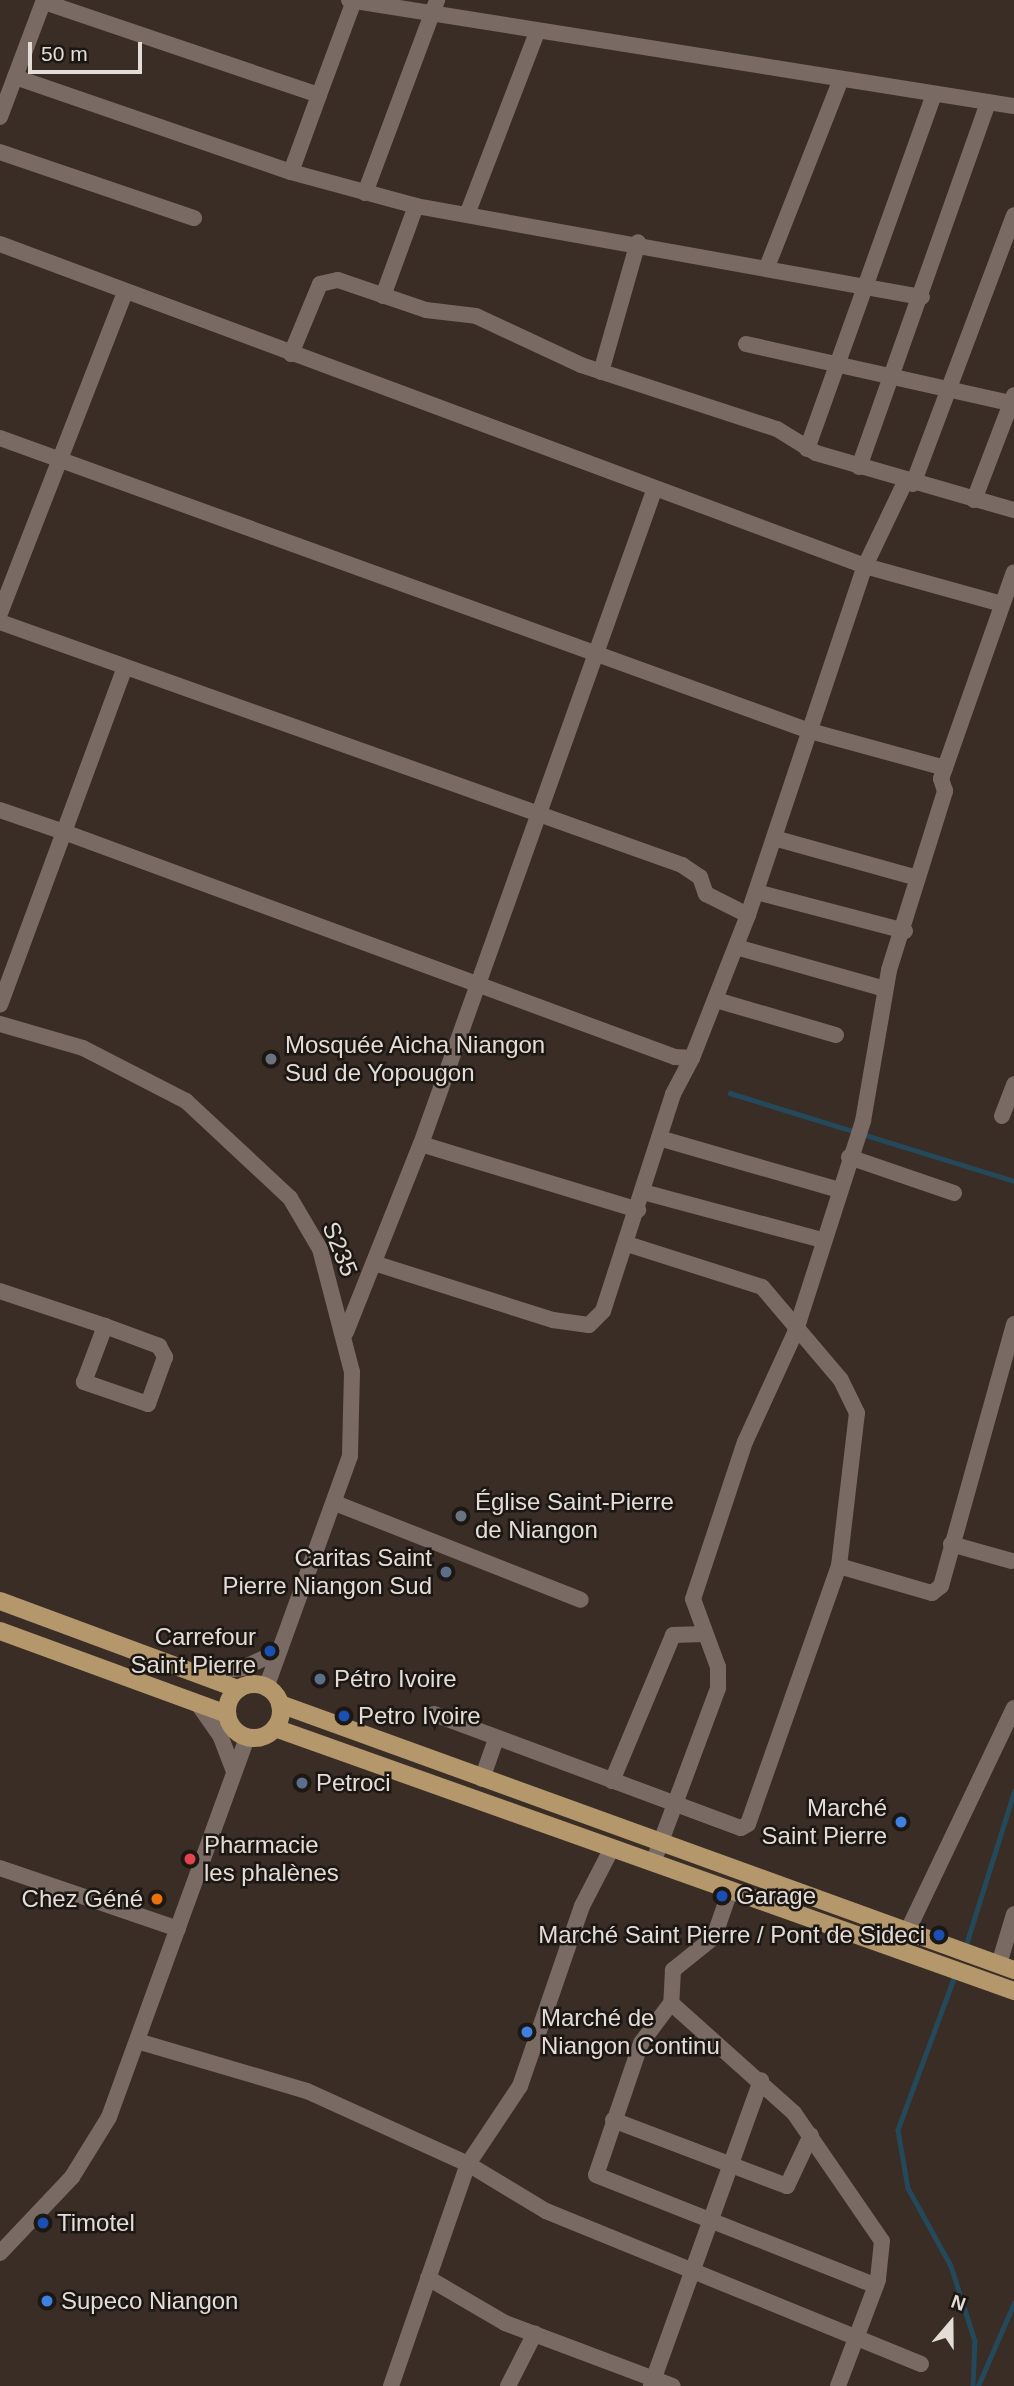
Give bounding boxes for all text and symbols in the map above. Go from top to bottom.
scale bar [32,28,145,72]
text: 50 m [41,42,88,65]
place label: Mosquée Aicha Niangon Sud de Yopougon [285,1031,547,1087]
marker: Mosquée Aicha Niangon Sud de Yopougon [263,1051,279,1067]
street label: S235 [316,1218,364,1280]
place label: Église Saint-Pierre de Niangon [475,1488,674,1544]
marker: Église Saint-Pierre de Niangon [453,1508,469,1524]
place label: Caritas Saint Pierre Niangon Sud [223,1544,432,1600]
marker: Caritas Saint Pierre Niangon Sud [438,1564,454,1580]
place label: Carrefour Saint Pierre [131,1623,256,1679]
marker: Carrefour Saint Pierre [262,1643,278,1659]
place label: Pétro Ivoire [334,1665,457,1693]
marker: Pétro Ivoire [312,1671,328,1687]
place label: Petro Ivoire [358,1702,481,1730]
marker: Petro Ivoire [336,1708,352,1724]
place label: Petroci [316,1769,391,1797]
marker: Petroci [294,1775,310,1791]
place label: Marché Saint Pierre [762,1794,887,1850]
marker: Marché Saint Pierre [893,1814,909,1830]
place label: Pharmacie les phalènes [204,1831,339,1887]
marker: Pharmacie les phalènes [182,1851,198,1867]
place label: Garage [736,1882,816,1910]
place label: Chez Géné [22,1885,143,1913]
marker: Garage [714,1888,730,1904]
marker: Chez Géné [149,1891,165,1907]
place label: Marché Saint Pierre / Pont de Sideci [538,1921,925,1949]
marker: Marché Saint Pierre / Pont de Sideci [931,1927,947,1943]
place label: Marché de Niangon Continu [541,2004,720,2060]
marker: Marché de Niangon Continu [519,2024,535,2040]
place label: Timotel [57,2209,135,2237]
marker: Timotel [35,2215,51,2231]
place label: Supeco Niangon [61,2287,238,2315]
north arrow [916,2288,986,2358]
text: N [948,2291,968,2315]
marker: Supeco Niangon [39,2293,55,2309]

